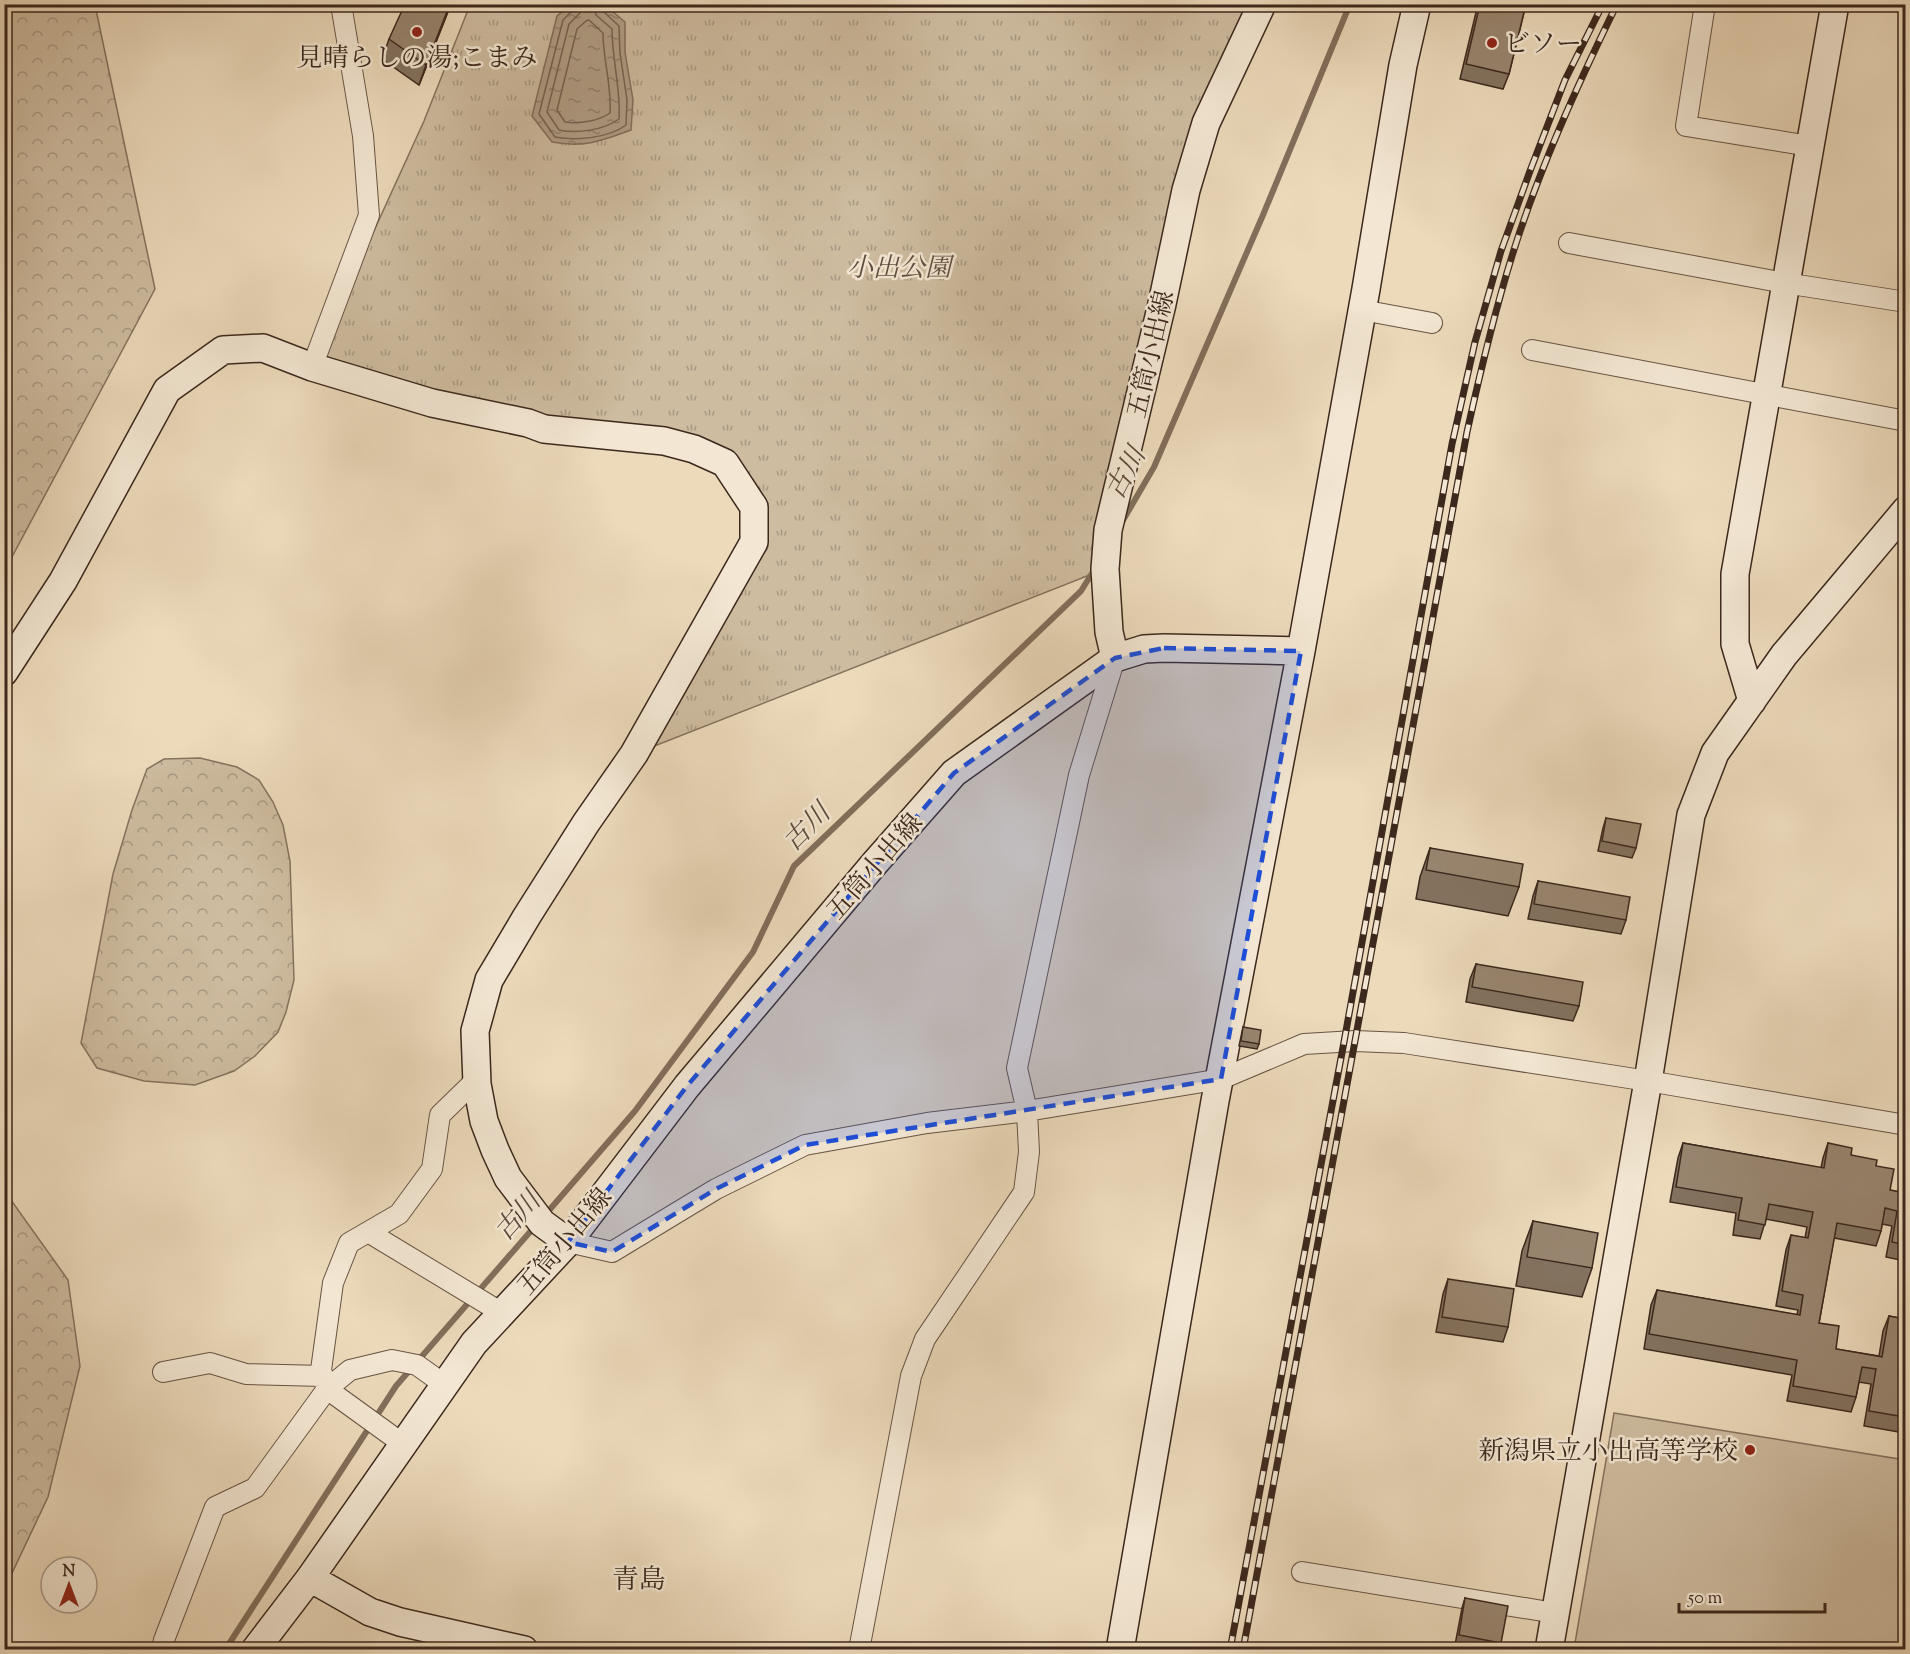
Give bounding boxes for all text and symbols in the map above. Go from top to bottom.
marker: 見晴らしの湯;こまみ [410,25,424,39]
place label: ビソー [1504,27,1582,64]
marker: ビソー [1485,36,1499,50]
place label: 見晴らしの湯;こまみ [297,41,537,78]
park label: 小出公園 [847,251,955,288]
street label: 五筒小出線 [1120,287,1185,422]
water label: 古川 [1097,439,1159,507]
water label: 古川 [775,794,843,862]
street label: 五筒小出線 [819,806,932,929]
street label: 五筒小出線 [510,1181,622,1304]
water label: 古川 [486,1182,553,1251]
place label: 新潟県立小出高等学校 [1478,1434,1738,1471]
marker: 新潟県立小出高等学校 [1743,1443,1757,1457]
north arrow [39,1555,99,1615]
text: N [63,1561,76,1584]
district label: 青島 [612,1562,666,1601]
scale bar [1679,1576,1824,1614]
text: 50 m [1687,1586,1723,1612]

